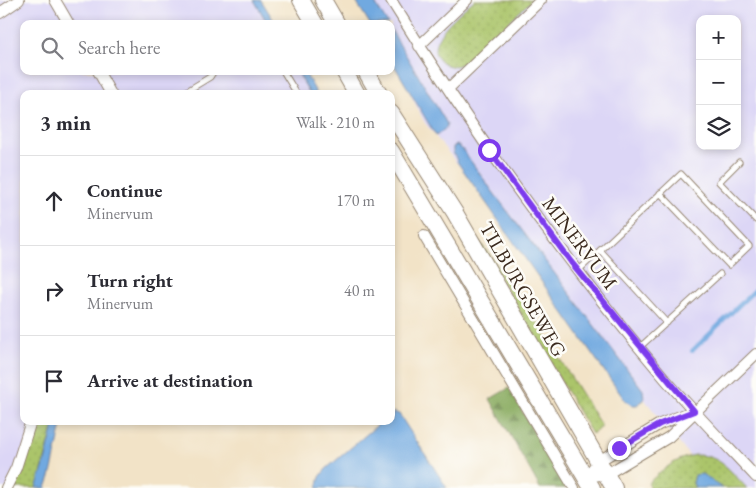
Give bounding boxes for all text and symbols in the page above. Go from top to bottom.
map controls [696,15,741,150]
button: + [696,15,741,60]
search box [20,20,395,75]
icon: search [38,34,66,62]
text: Search here [78,35,160,60]
button: − [696,60,741,105]
button: layers [696,105,741,150]
text: 3 min [40,109,91,136]
text: Walk · 210 m [296,112,375,133]
route start [478,139,501,162]
text: Continue [87,178,162,203]
icon: ahead [40,187,68,215]
text: 170 m [336,190,375,211]
street label: MINERVUM [536,191,624,295]
text: Minervum [87,203,153,224]
street label: TILBURGSEWEG [474,217,572,361]
text: Turn right [87,268,173,293]
icon: right [40,277,68,305]
text: 40 m [344,280,375,301]
text: Minervum [87,293,153,314]
icon: arrive [40,367,68,395]
text: Arrive at destination [87,368,253,393]
route end [608,437,631,460]

